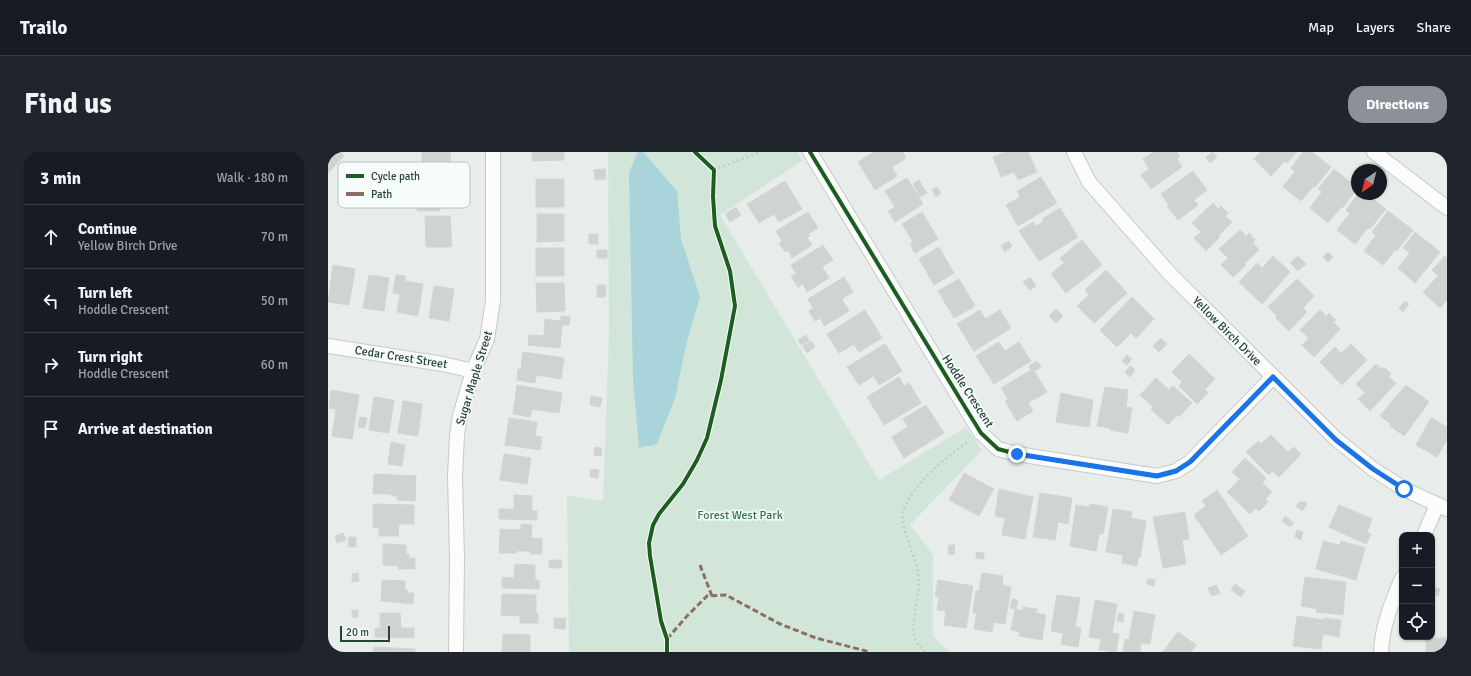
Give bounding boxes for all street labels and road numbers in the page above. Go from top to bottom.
street label: Yellow Birch Drive [1189,294,1264,369]
street label: Sugar Maple Street [453,329,496,427]
street label: Cedar Crest Street [354,343,448,372]
street label: Hoddle Crescent [938,352,997,431]

